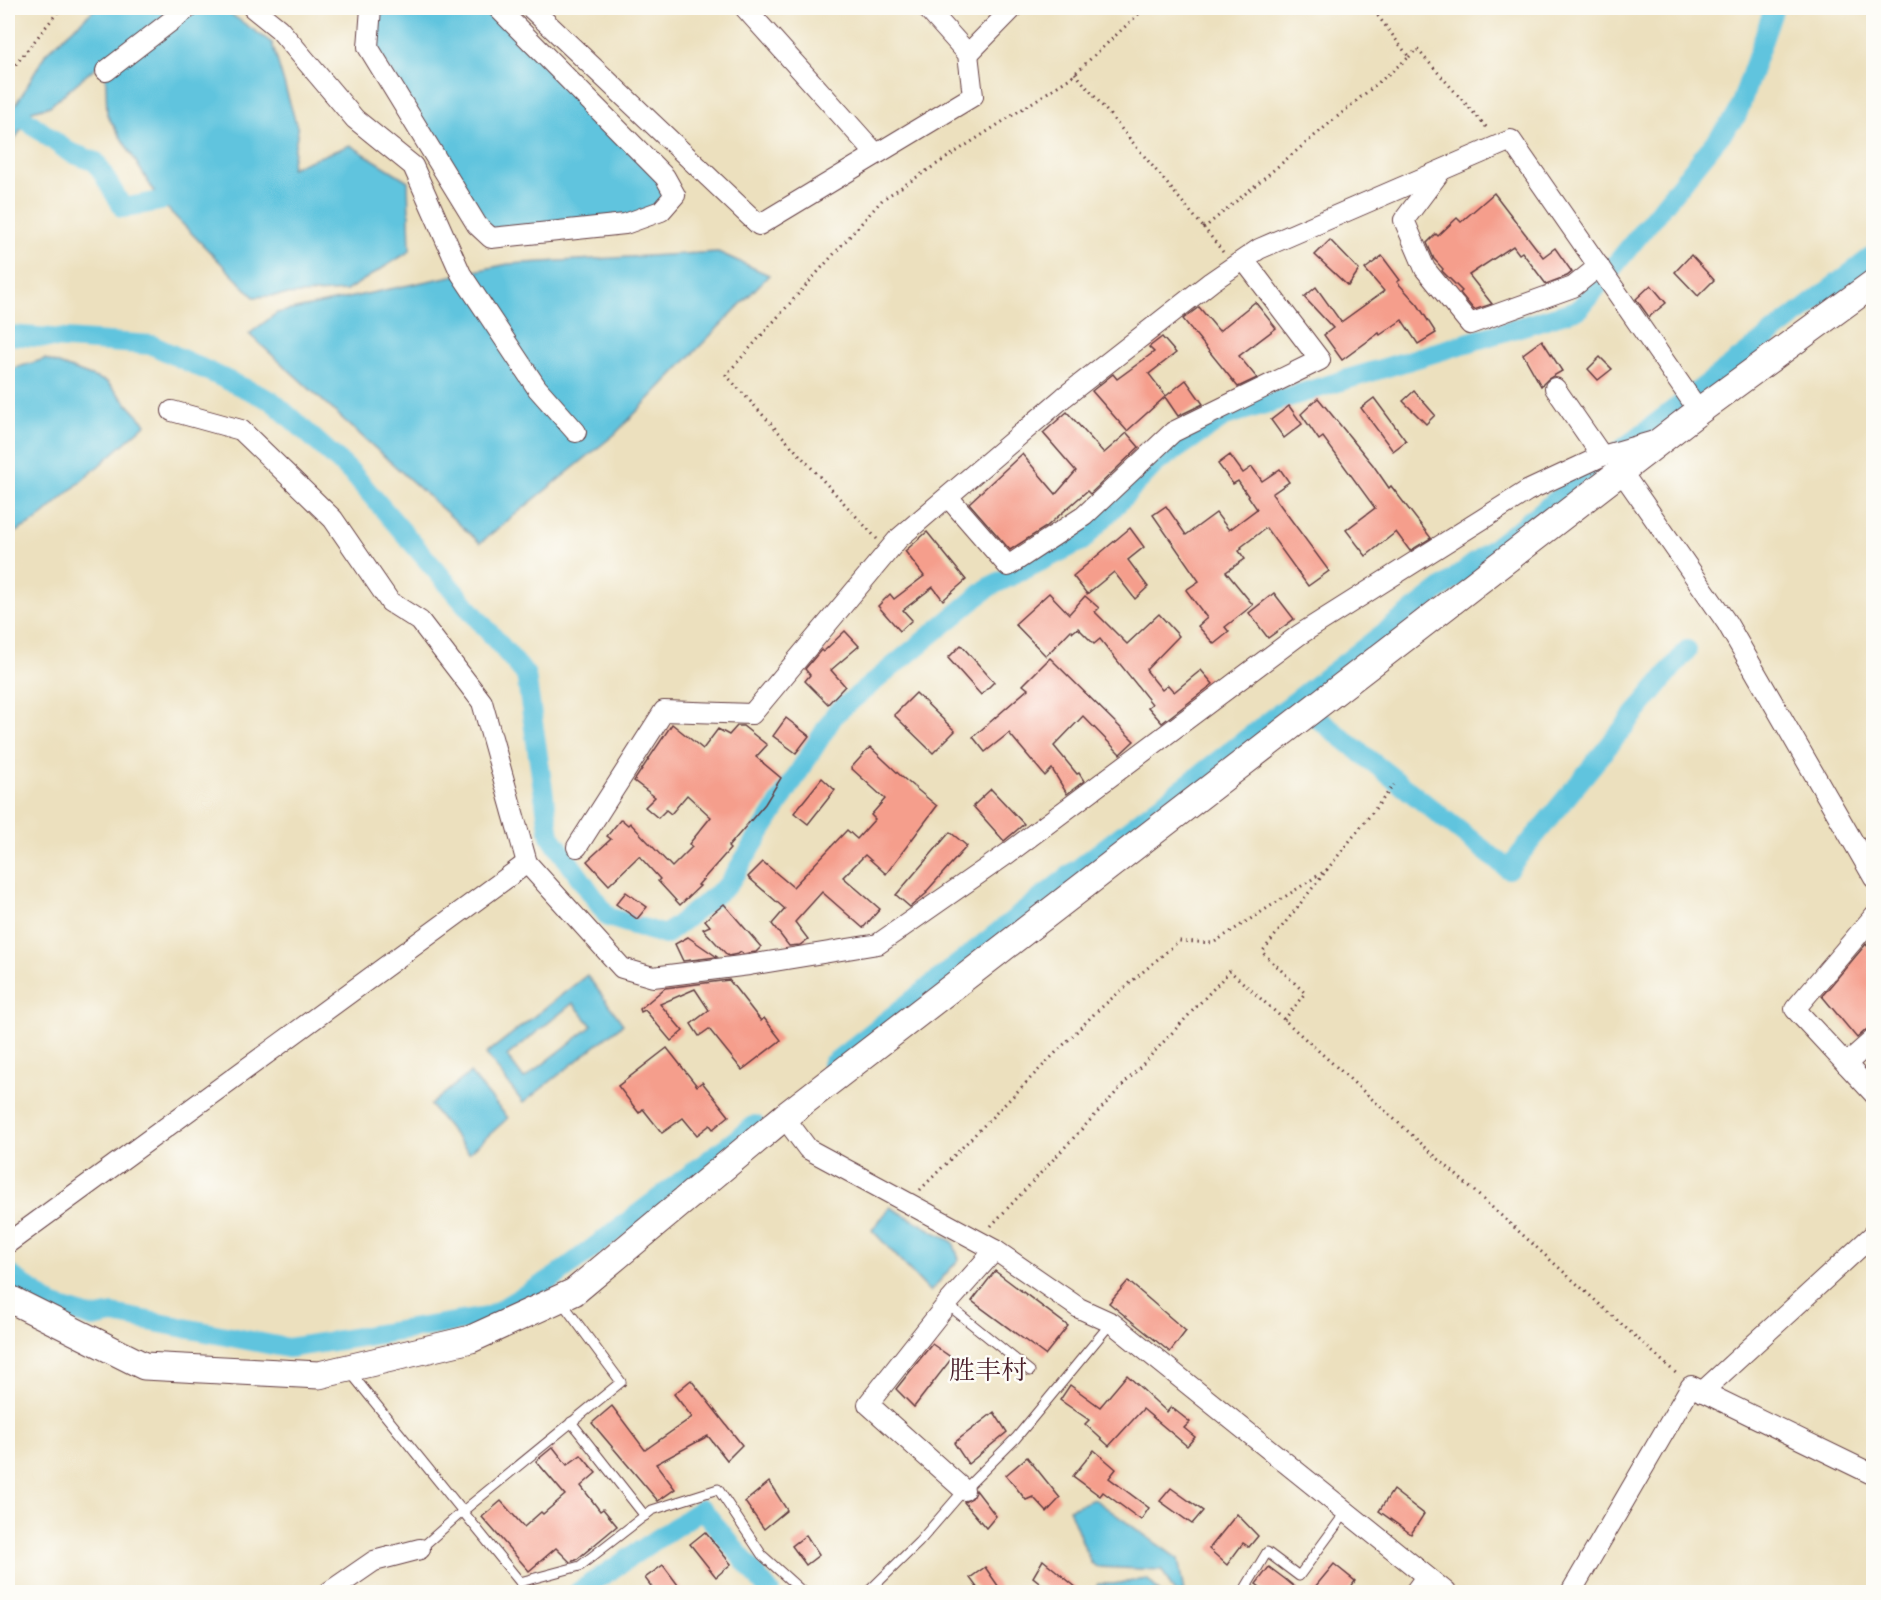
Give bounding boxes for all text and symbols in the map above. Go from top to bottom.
district label: 胜丰村 [949,1353,1027,1387]

